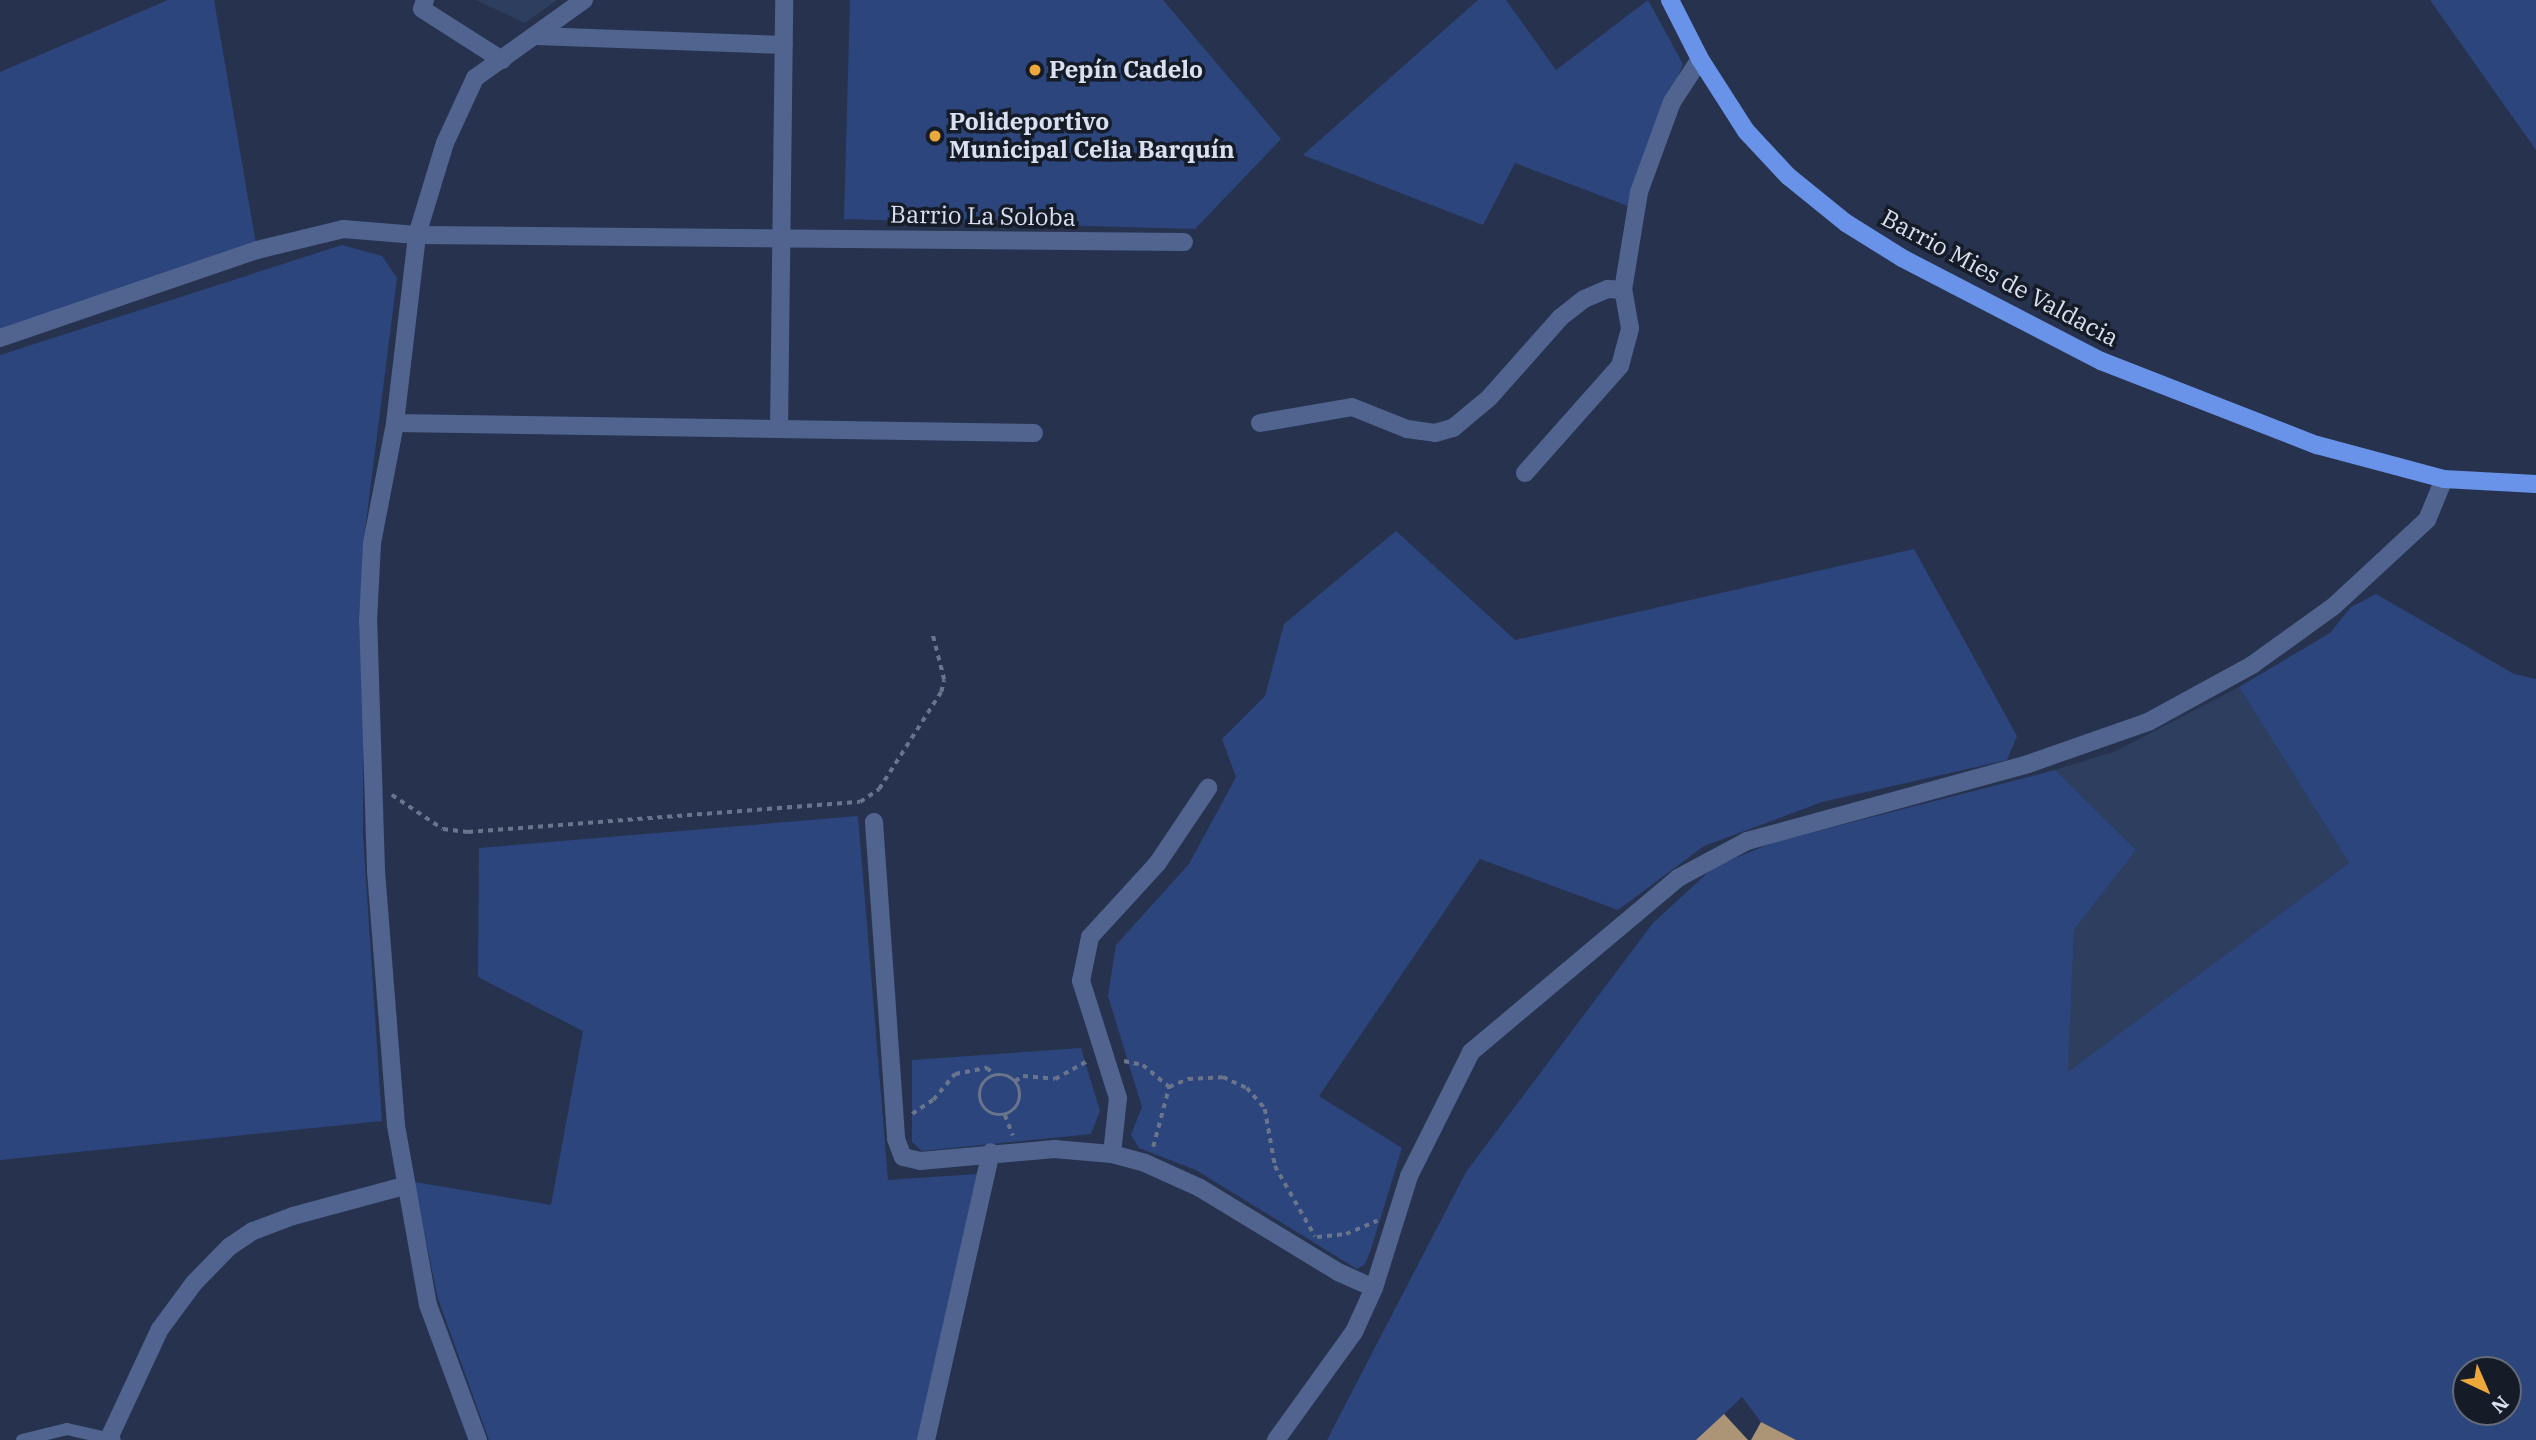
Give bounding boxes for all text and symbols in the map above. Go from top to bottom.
place label: Pepín Cadelo [1049,56,1203,84]
marker: Pepín Cadelo [1027,62,1043,78]
place label: Polideportivo Municipal Celia Barquín [949,108,1235,164]
marker: Polideportivo Municipal Celia Barquín [927,128,943,144]
street label: Barrio La Soloba [890,200,1076,232]
street label: Barrio Mies de Valdacia [1877,203,2123,353]
north arrow [2452,1356,2522,1426]
text: N [2486,1391,2514,1419]

